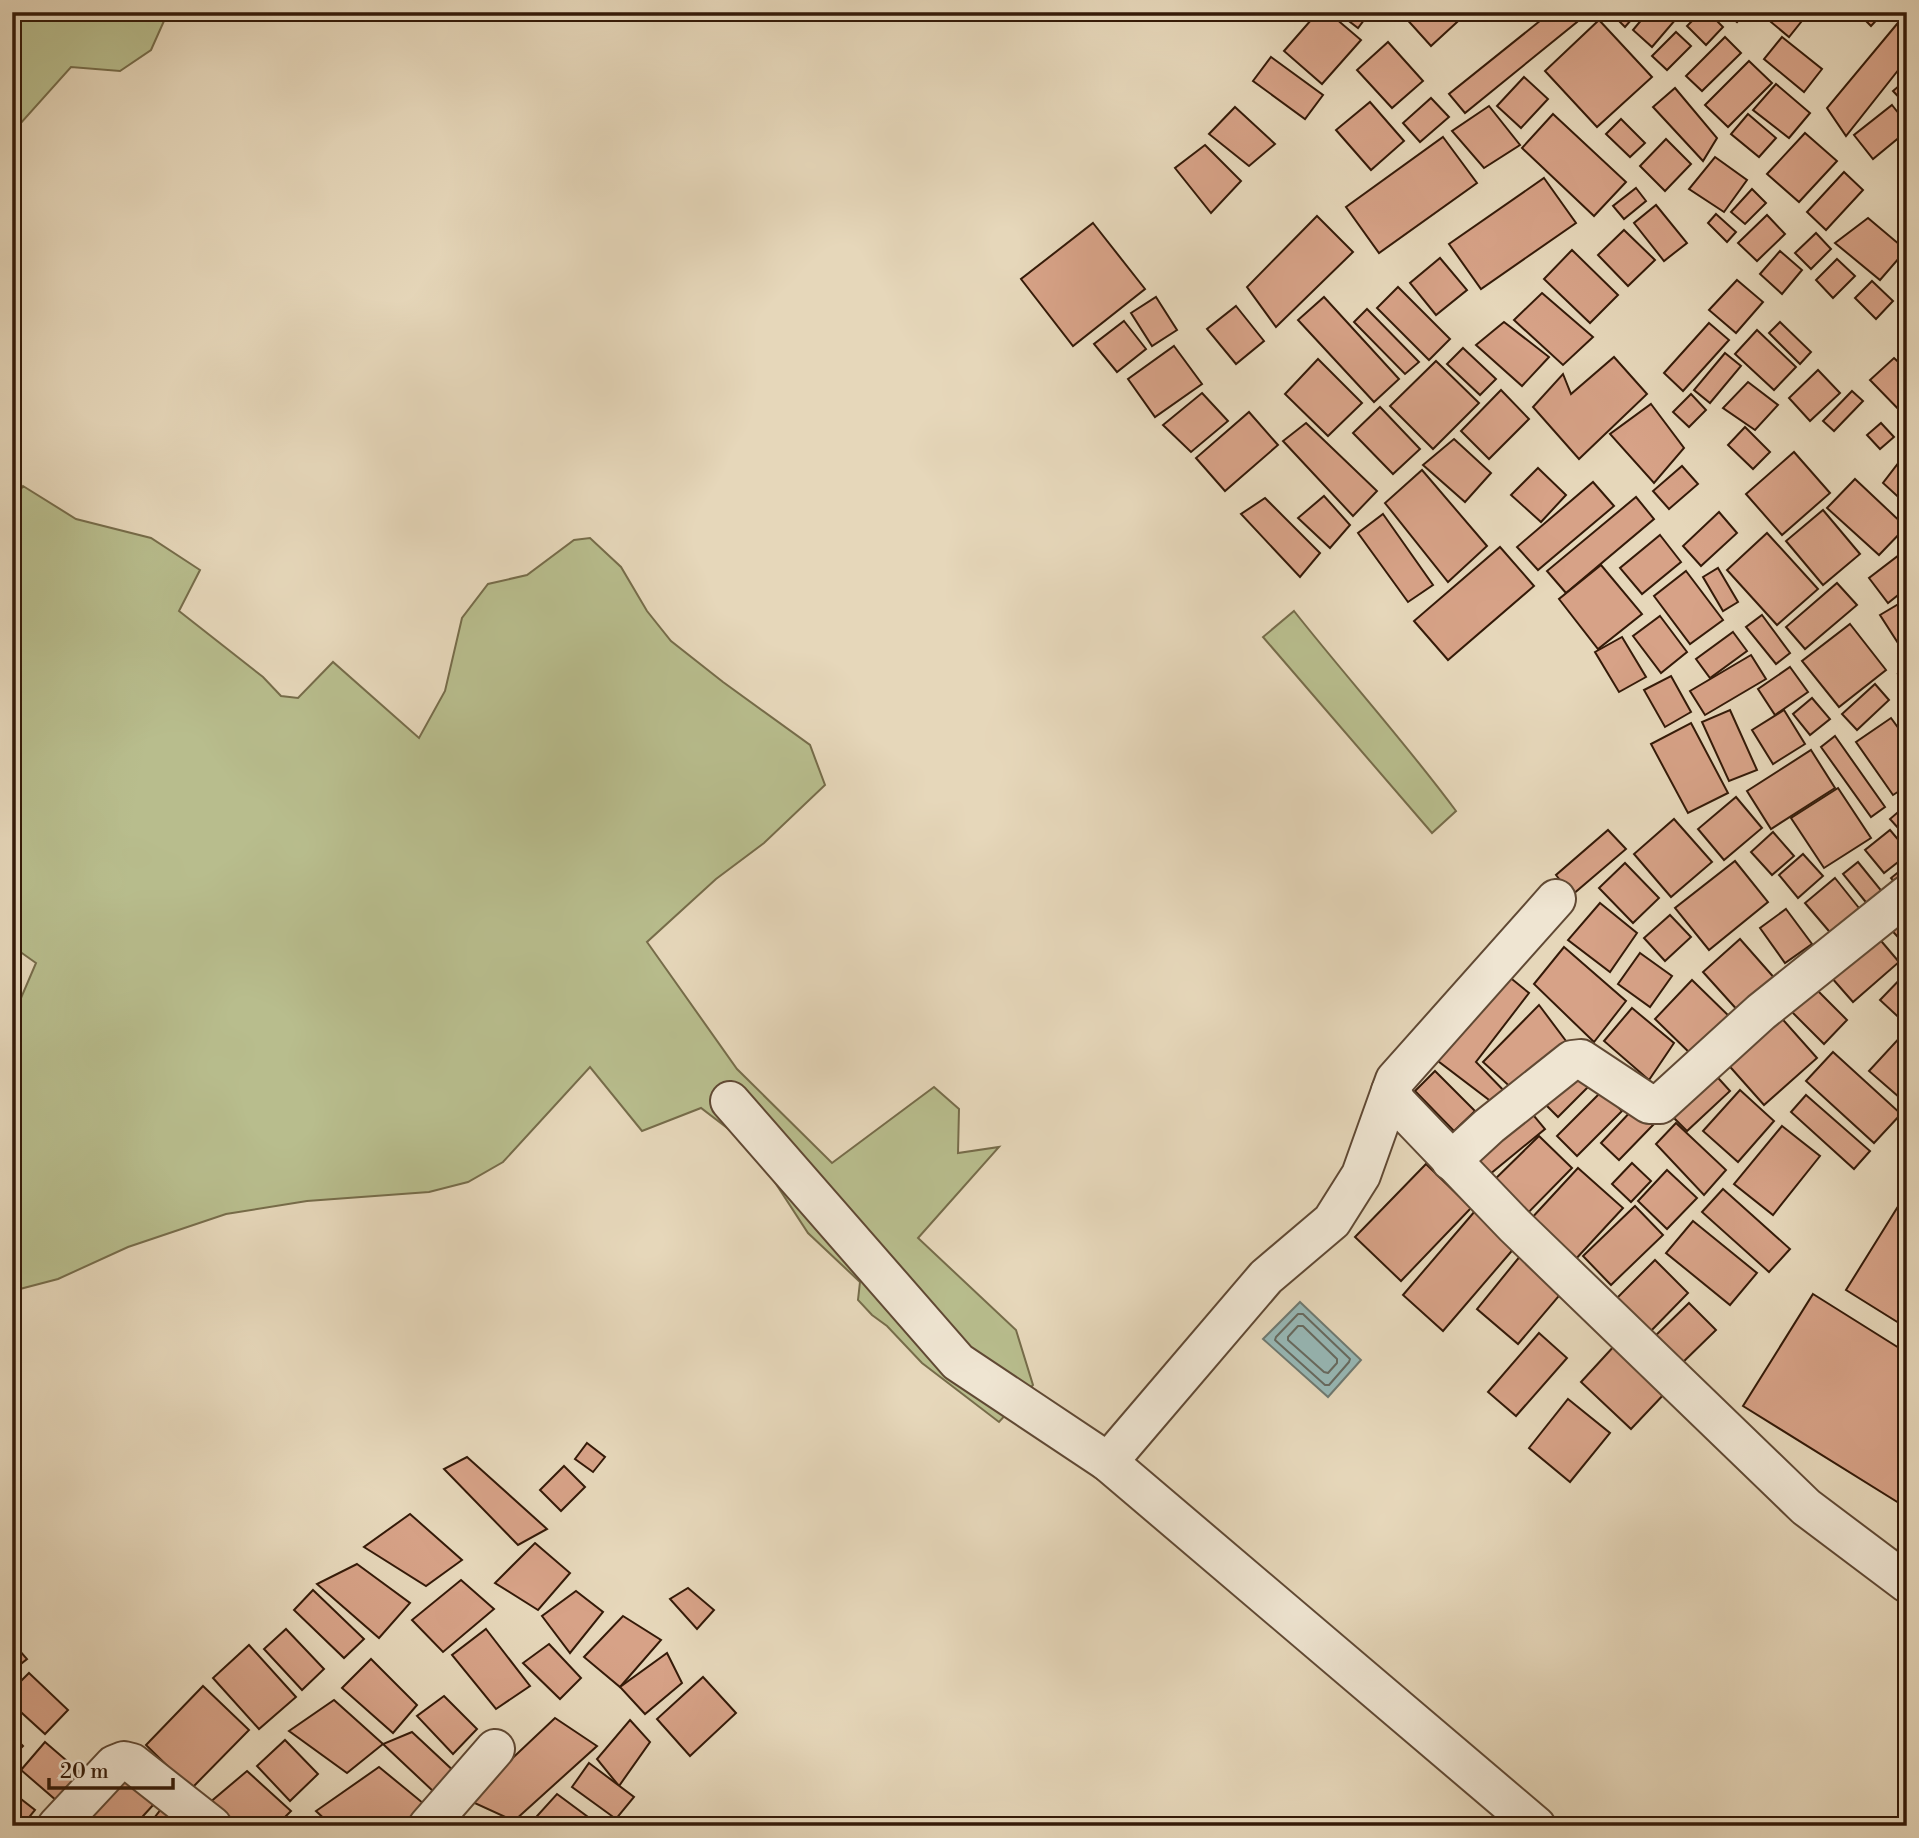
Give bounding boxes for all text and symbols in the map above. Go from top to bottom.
scale bar [49,1747,173,1791]
text: 20 m [60,1759,109,1785]

